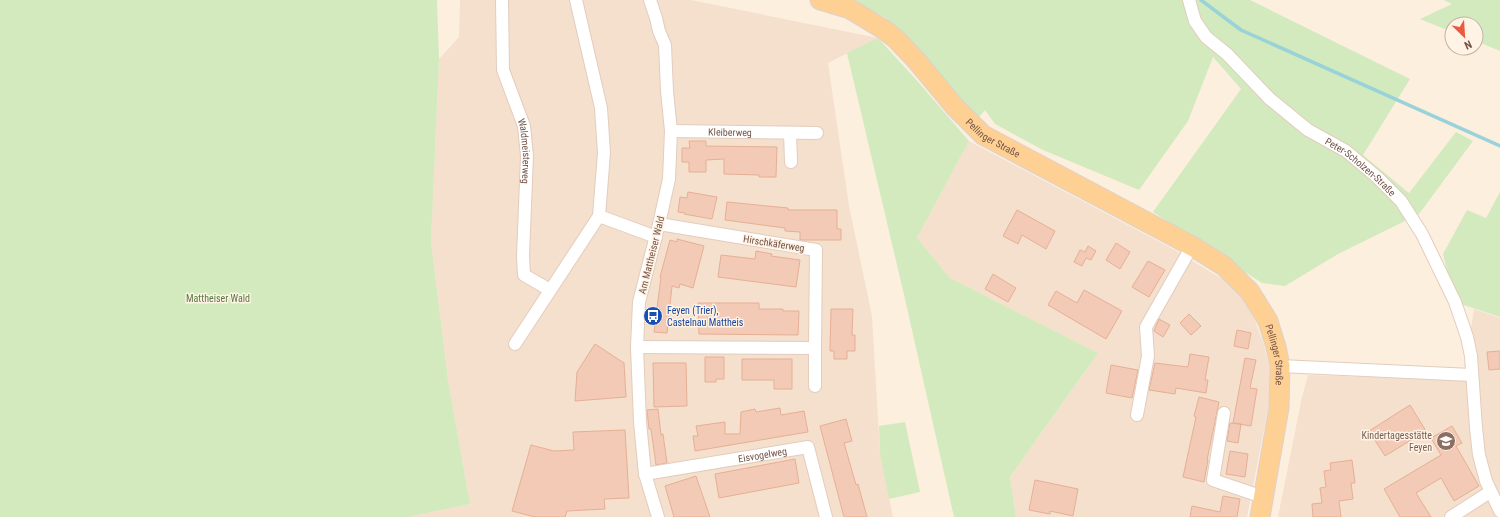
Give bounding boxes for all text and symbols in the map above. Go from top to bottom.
north arrow [1444,16,1484,56]
text: N [1462,37,1474,52]
street label: Pellinger Straße [964,116,1022,160]
street label: Waldmeisterweg [516,117,532,184]
street label: Kleiberweg [708,127,752,138]
street label: Peter-Scholzen-Straße [1323,136,1398,199]
street label: Am Mattheiser Wald [636,215,666,295]
street label: Hirschkäferweg [743,233,805,254]
park label: Mattheiser Wald [186,293,250,304]
bus stop icon: Feyen (Trier), Castelnau Mattheis [642,305,664,327]
place label: Feyen (Trier), Castelnau Mattheis [667,305,744,328]
street label: Pellinger Straße [1263,323,1285,386]
place label: Kindertagesstätte Feyen [1362,430,1432,453]
school or university icon: Kindertagesstätte Feyen [1435,430,1457,452]
street label: Eisvogelweg [737,446,788,464]

